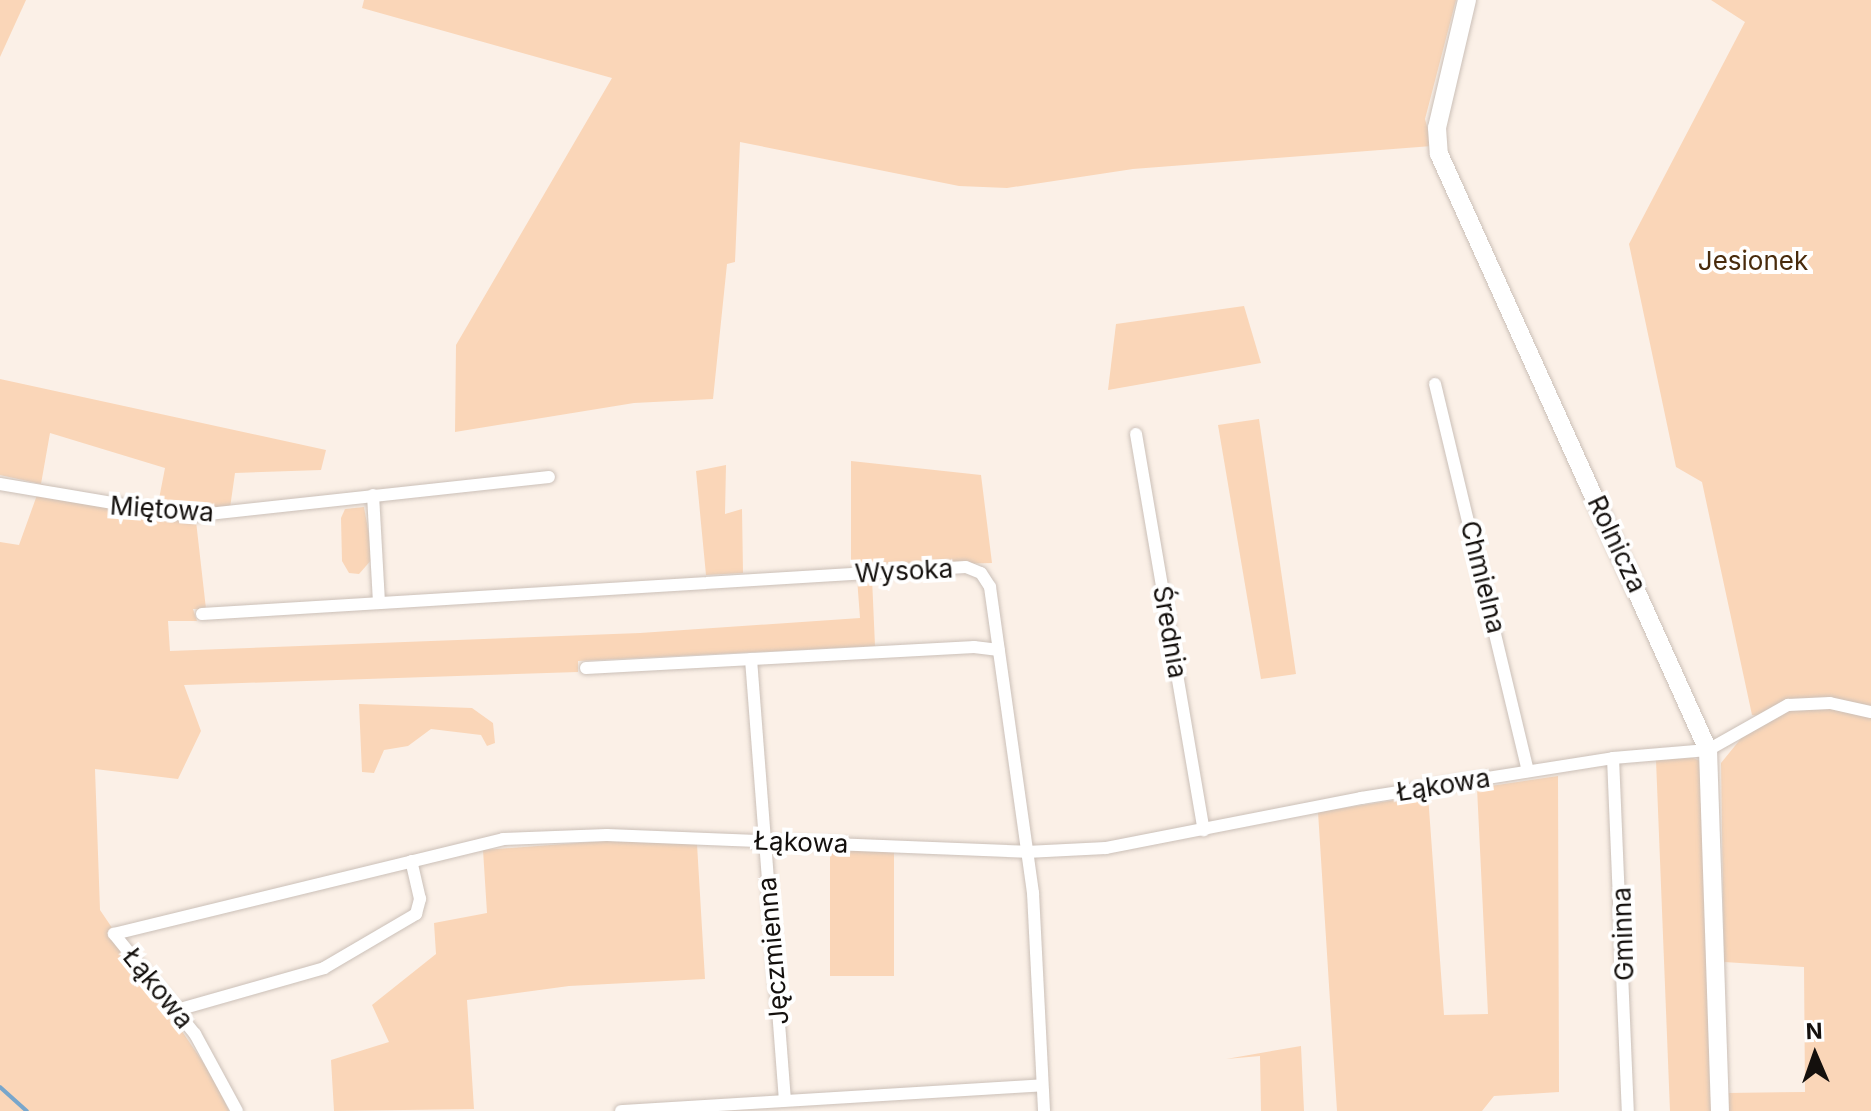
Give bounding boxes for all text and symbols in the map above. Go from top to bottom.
park label: Jesionek [1698,245,1808,277]
street label: Miętowa [109,490,215,528]
street label: Rolnicza [1581,491,1653,597]
street label: Chmielna [1454,518,1512,636]
street label: Wysoka [854,553,954,589]
street label: Średnia [1147,583,1193,681]
street label: Łąkowa [1394,762,1492,808]
street label: Łąkowa [753,825,849,859]
street label: Jęczmienna [751,876,795,1026]
street label: Gminna [1606,887,1640,981]
street label: Łąkowa [116,941,200,1035]
north arrow [1775,1015,1855,1095]
text: N [1805,1018,1823,1044]

